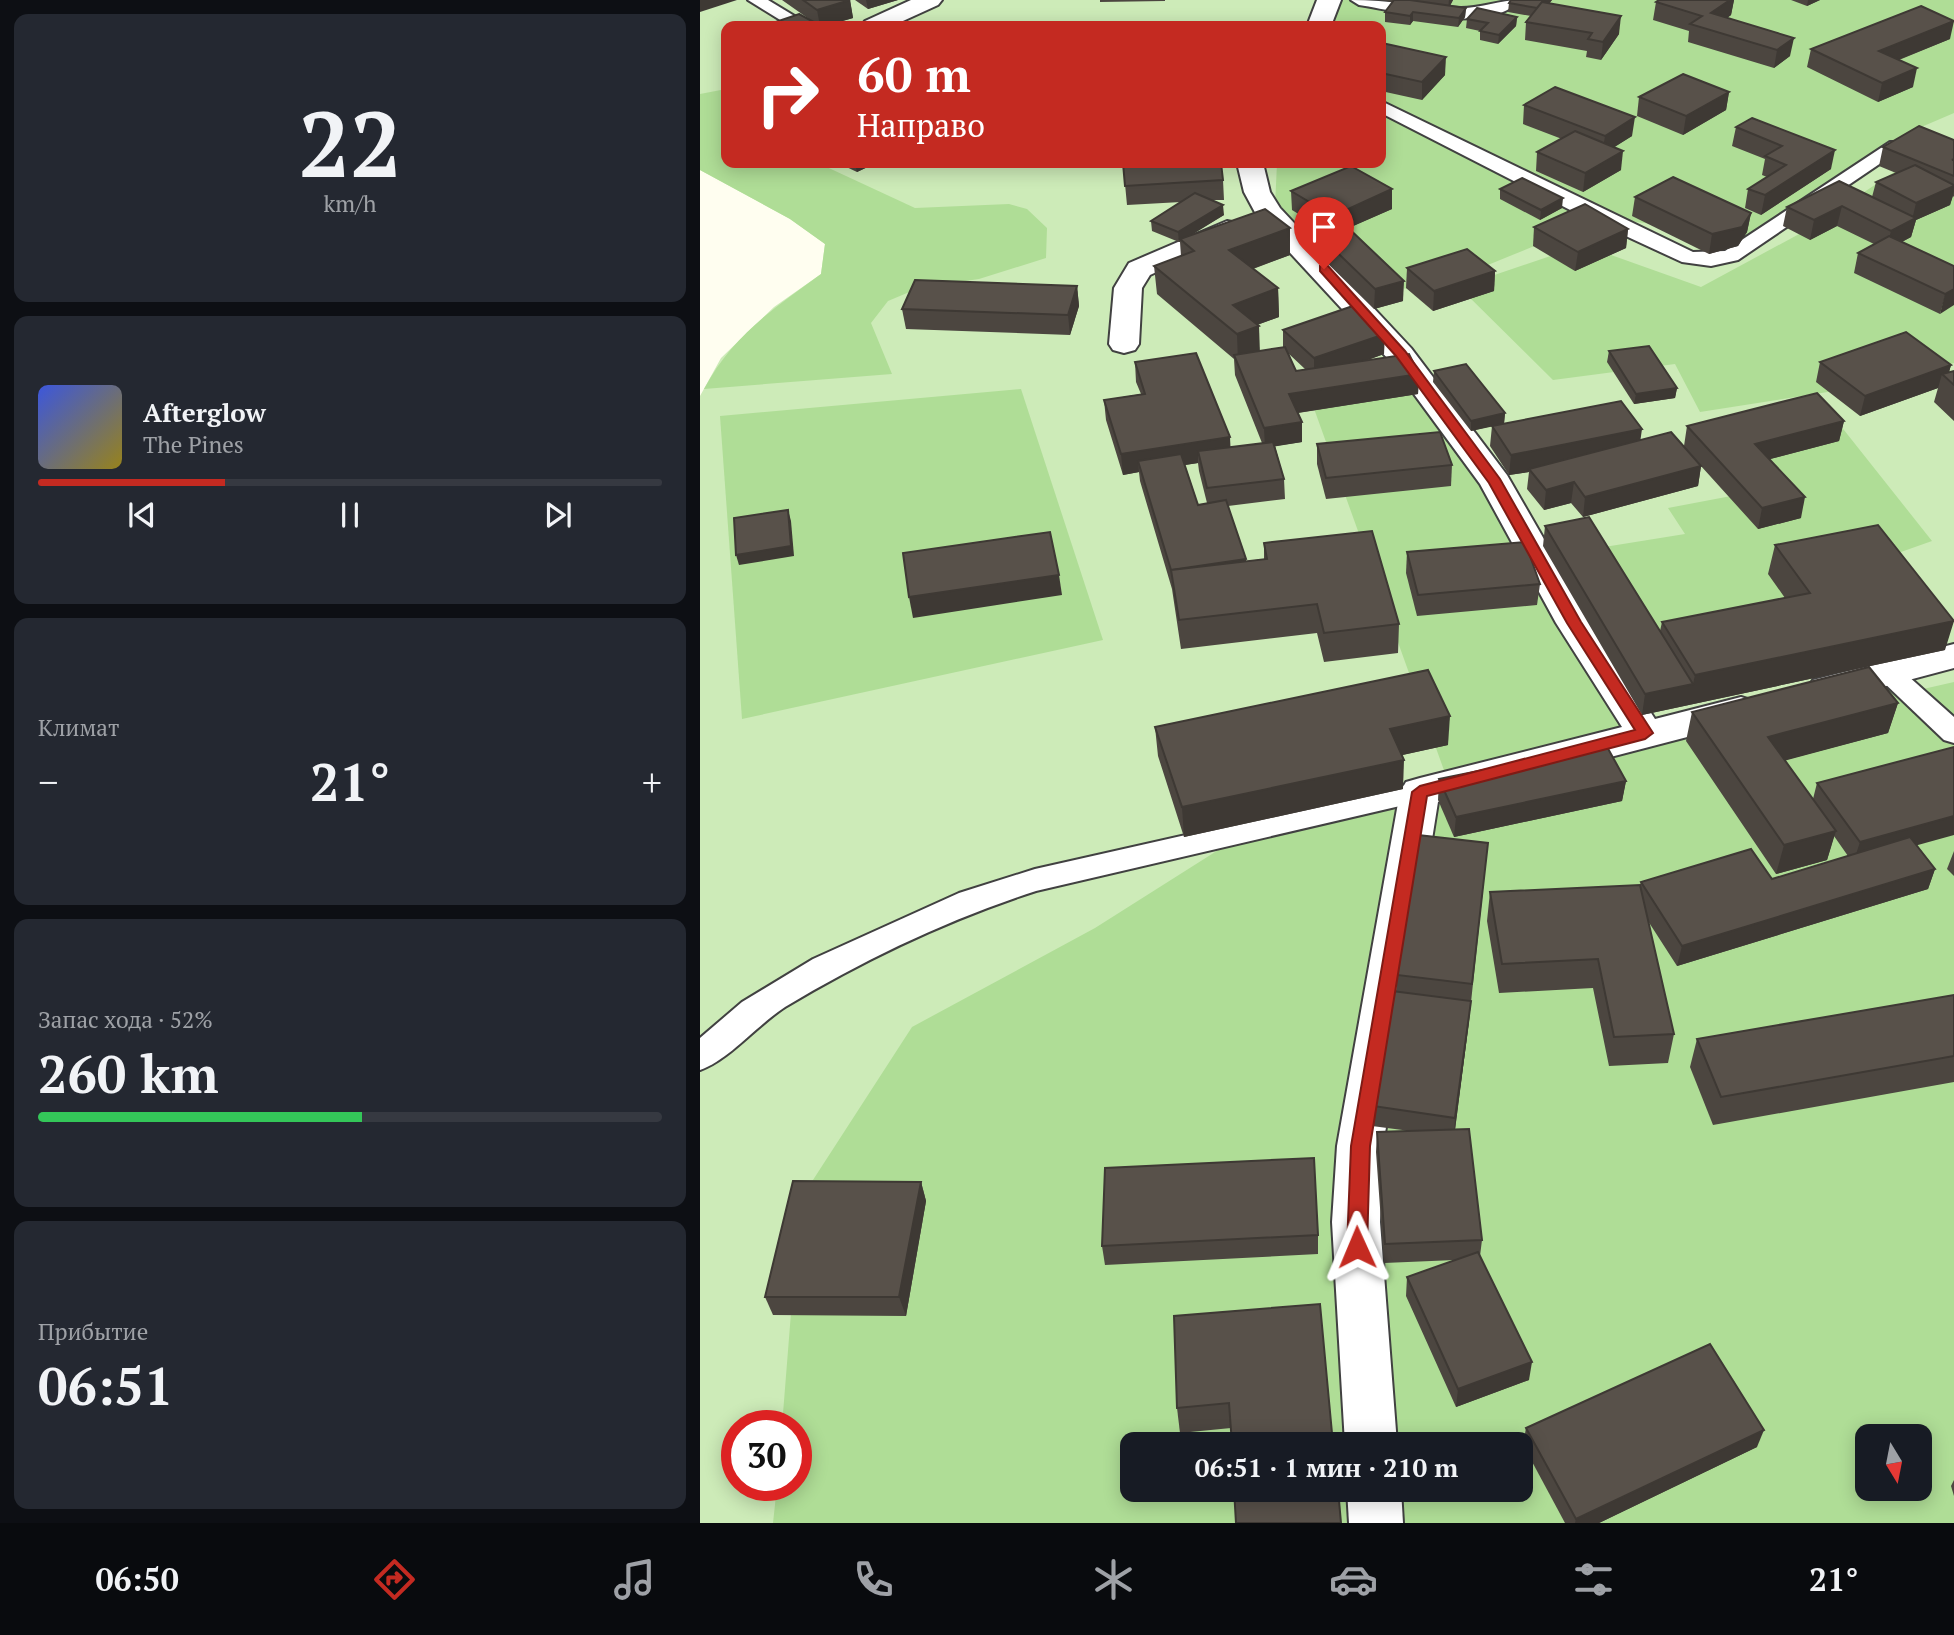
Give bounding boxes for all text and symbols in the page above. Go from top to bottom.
text: 60 m [857,41,971,106]
icon: right [742,49,833,140]
text: 22 [299,82,401,203]
text: Направо [857,104,985,146]
text: km/h [323,188,377,219]
pin [1294,197,1354,269]
icon: arrive [1305,208,1343,246]
text: Afterglow [143,395,266,429]
text: The Pines [143,429,244,460]
icon: previous [123,496,161,534]
icon: pause [331,496,369,534]
icon: next [539,496,577,534]
text: Климат [38,712,119,743]
text: 21° [310,747,390,816]
text: − [38,757,58,807]
text: + [642,757,662,807]
text: Запас хода · 52% [38,1004,213,1035]
text: 260 km [38,1039,219,1108]
position arrow [1320,1210,1394,1284]
text: Прибытие [38,1316,148,1347]
text: 06:51 [38,1351,173,1420]
speed limit sign: 30 [721,1410,812,1501]
north arrow [1855,1424,1932,1502]
map controls [1855,1424,1932,1501]
text: 06:51 · 1 мин · 210 m [1195,1450,1458,1484]
icon: directions [370,1555,419,1604]
icon: music [610,1555,659,1604]
icon: phone [849,1555,898,1604]
icon: climate [1089,1555,1138,1604]
icon: car [1329,1555,1378,1604]
icon: filters [1569,1555,1618,1604]
text: 06:50 [95,1558,179,1600]
text: 21° [1809,1558,1858,1600]

